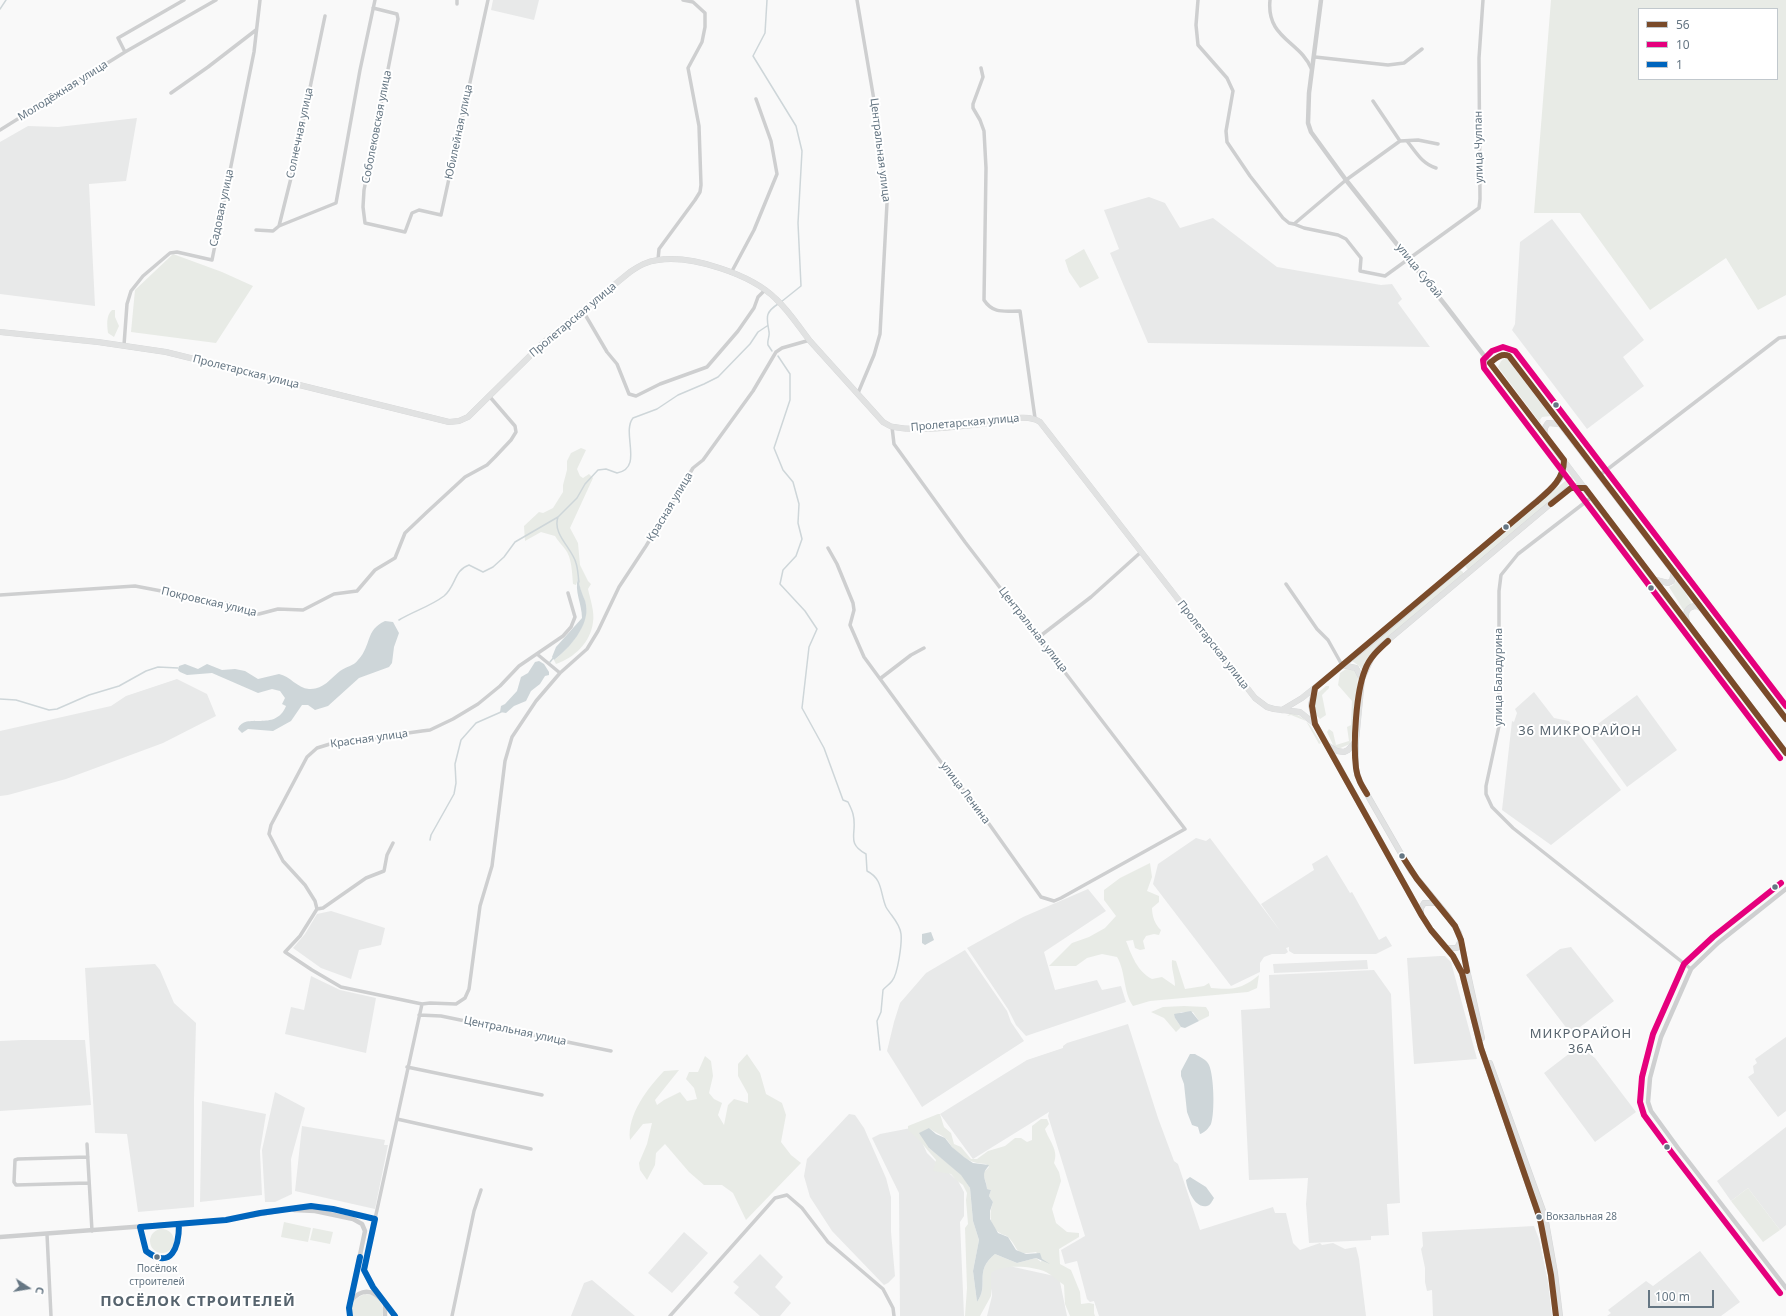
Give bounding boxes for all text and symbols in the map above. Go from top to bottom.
legend [1638,8,1778,80]
text: 56 [1676,16,1690,33]
text: 10 [1676,36,1690,53]
text: 1 [1676,56,1683,73]
street label: Молодёжная улица [16,58,110,124]
street label: Соболековская улица [360,69,394,185]
street label: Юбилейная улица [442,83,476,181]
street label: Солнечная улица [284,86,316,180]
street label: Центральная улица [867,97,893,203]
street label: улица Чулпан [1472,111,1486,183]
street label: Садовая улица [207,168,237,248]
street label: улица Субай [1393,241,1445,301]
street label: Пролетарская улица [527,280,619,360]
street label: Пролетарская улица [191,352,301,392]
unlabelled marker [1551,400,1561,410]
street label: Пролетарская улица [910,412,1020,434]
street label: Красная улица [644,470,696,544]
unlabelled marker [1501,522,1511,532]
unlabelled marker [1646,583,1656,593]
street label: Покровская улица [160,585,258,619]
street label: Центральная улица [996,585,1070,675]
street label: Пролетарская улица [1174,598,1252,692]
street label: улица Баладурина [1492,628,1506,726]
district label: 36 МИКРОРАЙОН [1518,723,1642,739]
street label: Красная улица [329,727,409,751]
street label: улица Ленина [937,759,993,827]
unlabelled marker [1397,851,1407,861]
unlabelled marker [1770,882,1780,892]
street label: Центральная улица [462,1014,568,1048]
district label: МИКРОРАЙОН 36А [1530,1026,1632,1057]
unlabelled marker [1662,1142,1672,1152]
place label: Вокзальная 28 [1546,1211,1617,1223]
marker: Вокзальная 28 [1534,1212,1544,1222]
marker: Посёлок строителей [152,1252,162,1262]
place label: Посёлок строителей [129,1263,185,1286]
north arrow [8,1268,48,1308]
scale bar [1650,1282,1716,1308]
text: С [32,1286,48,1296]
text: 100 m [1655,1288,1690,1305]
district label: ПОСЁЛОК СТРОИТЕЛЕЙ [100,1293,296,1311]

